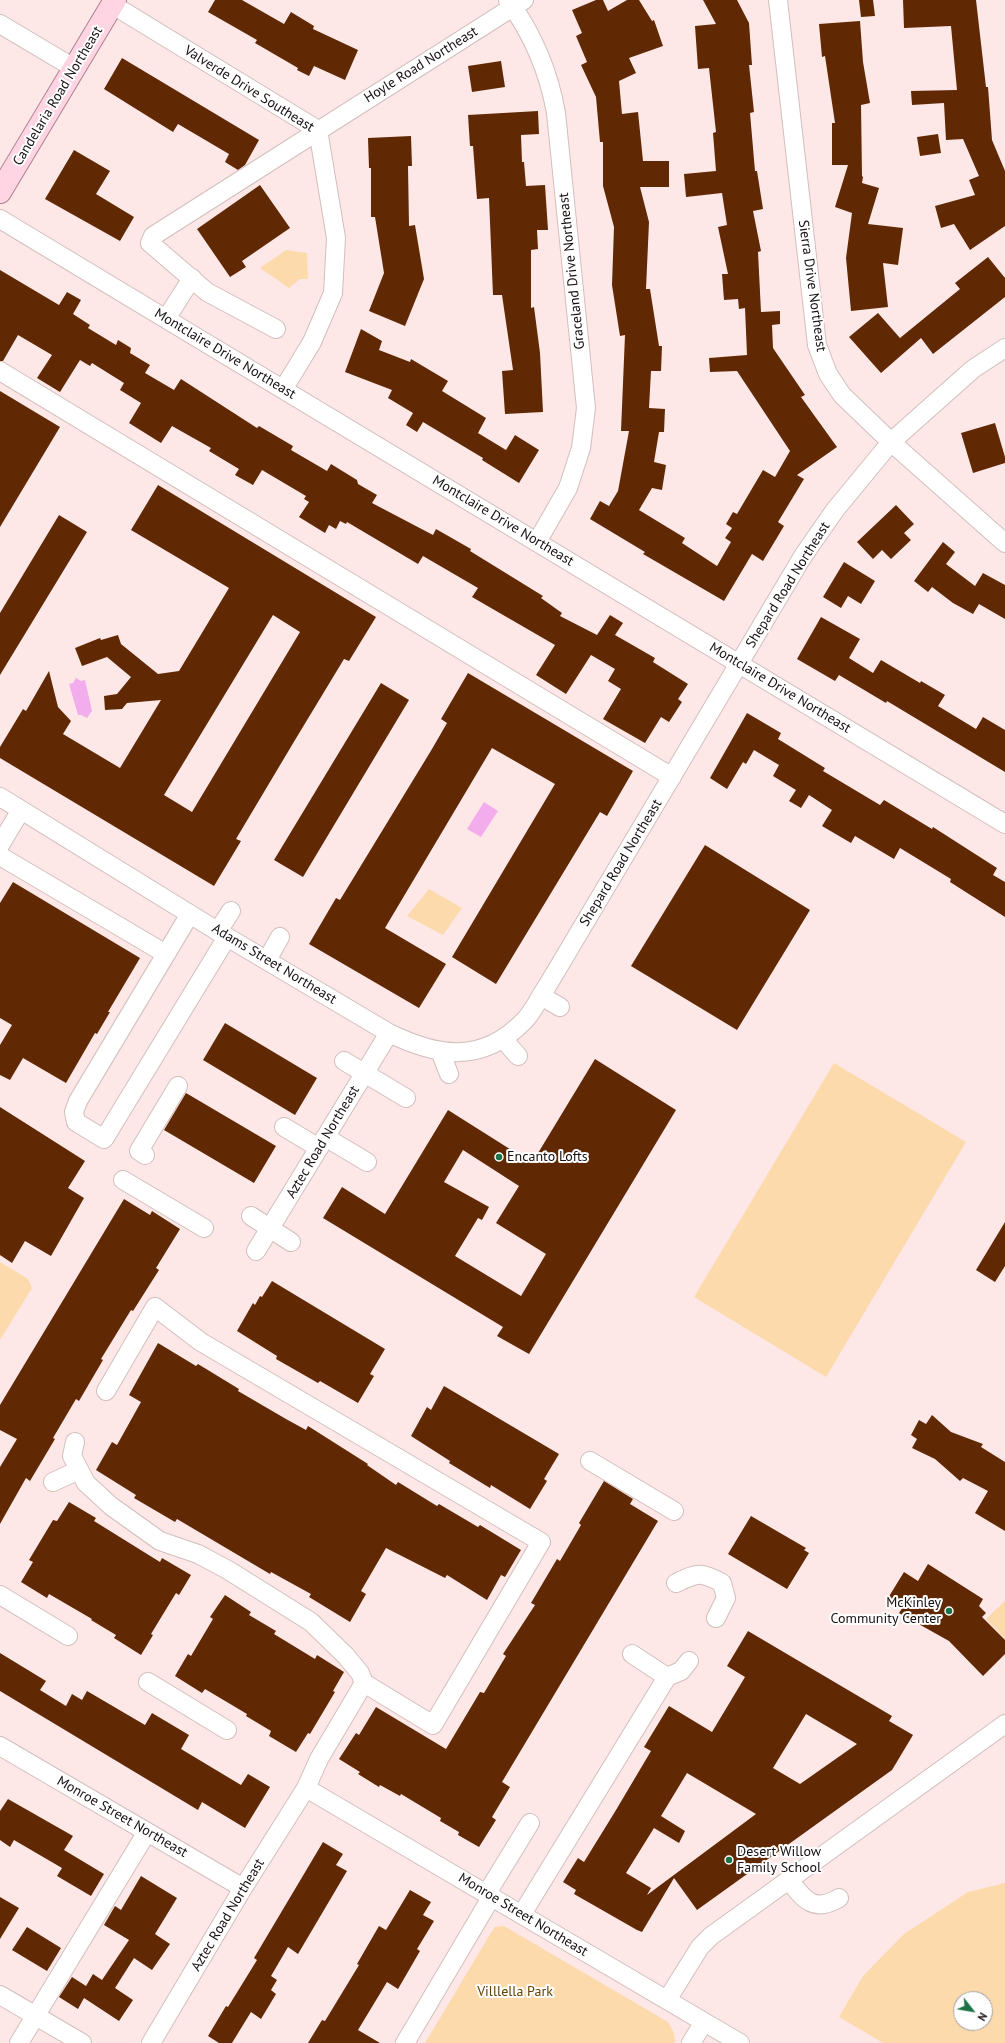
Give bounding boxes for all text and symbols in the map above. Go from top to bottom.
street label: Candelaria Road Northeast [10,23,106,169]
street label: Hoyle Road Northeast [361,23,481,107]
street label: Valverde Drive Southeast [181,42,317,136]
street label: Graceland Drive Northeast [555,192,589,350]
street label: Sierra Drive Northeast [794,219,830,353]
street label: Montclaire Drive Northeast [151,305,299,403]
street label: Montclaire Drive Northeast [429,472,577,570]
street label: Shepard Road Northeast [742,519,834,651]
street label: Montclaire Drive Northeast [706,639,854,737]
street label: Shepard Road Northeast [576,796,666,930]
street label: Adams Street Northeast [209,920,339,1008]
street label: Aztec Road Northeast [283,1083,363,1201]
place label: Encanto Lofts [507,1149,588,1165]
marker: Encanto Lofts [494,1152,504,1162]
place label: McKinley Community Center [831,1595,941,1628]
marker: McKinley Community Center [944,1606,954,1616]
street label: Monroe Street Northeast [54,1773,190,1861]
place label: Desert Willow Family School [737,1844,821,1876]
marker: Desert Willow Family School [724,1855,734,1865]
street label: Aztec Road Northeast [188,1856,268,1974]
street label: Monroe Street Northeast [455,1870,591,1960]
park label: Villlella Park [477,1984,553,2000]
north arrow [953,1991,993,2031]
text: N [975,2010,990,2023]

